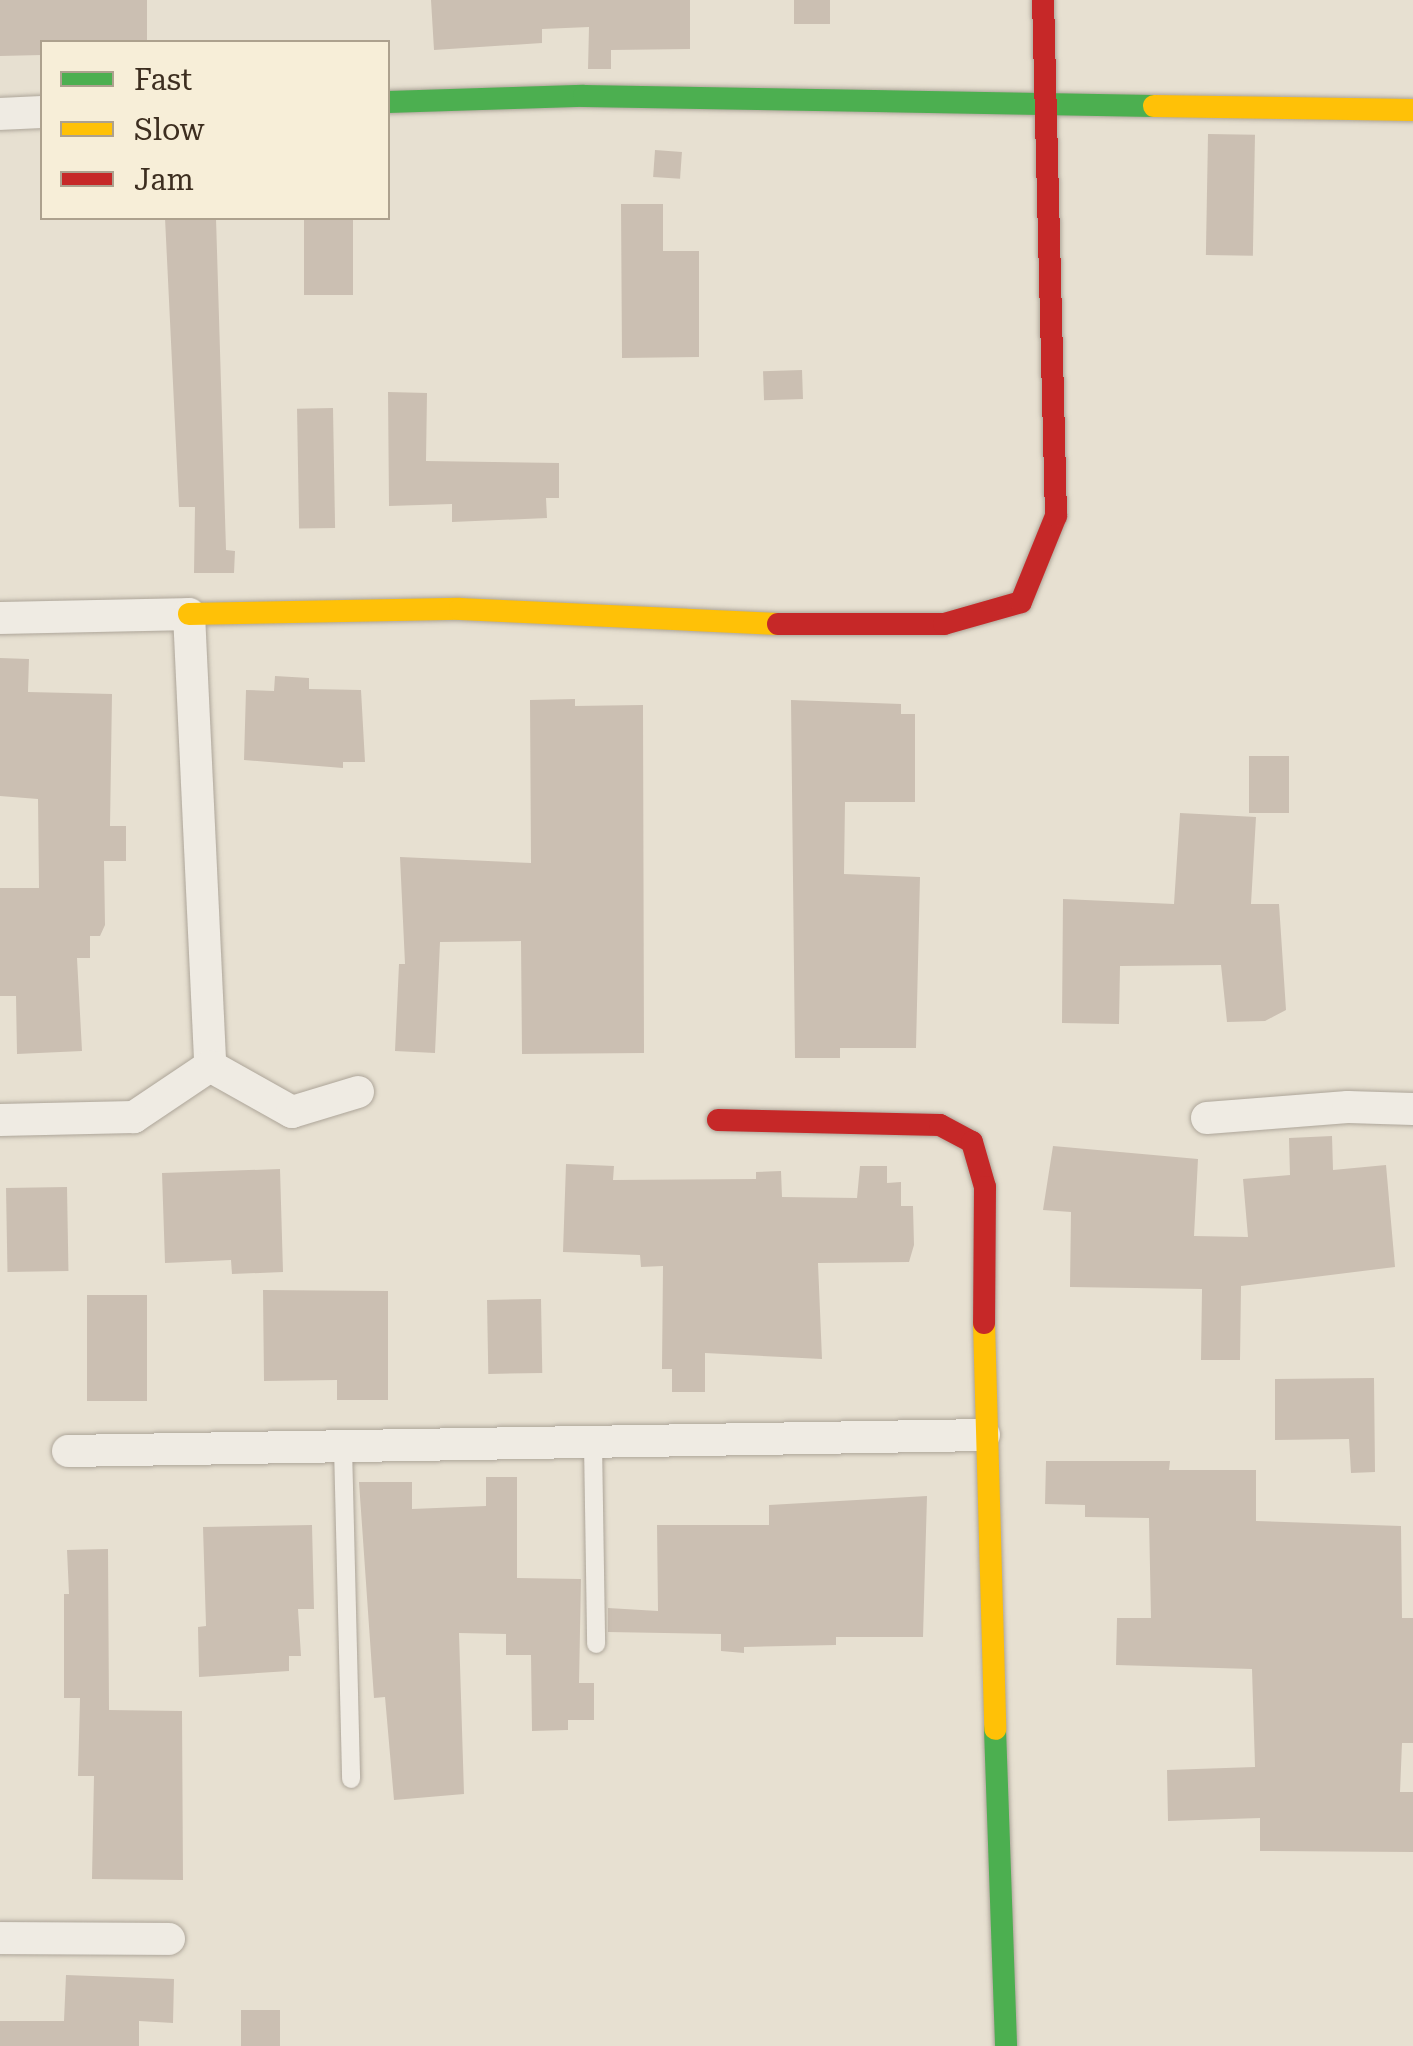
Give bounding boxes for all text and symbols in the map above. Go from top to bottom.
legend [40,40,390,220]
text: Fast [134,62,192,97]
text: Slow [134,112,205,147]
text: Jam [134,162,194,197]

